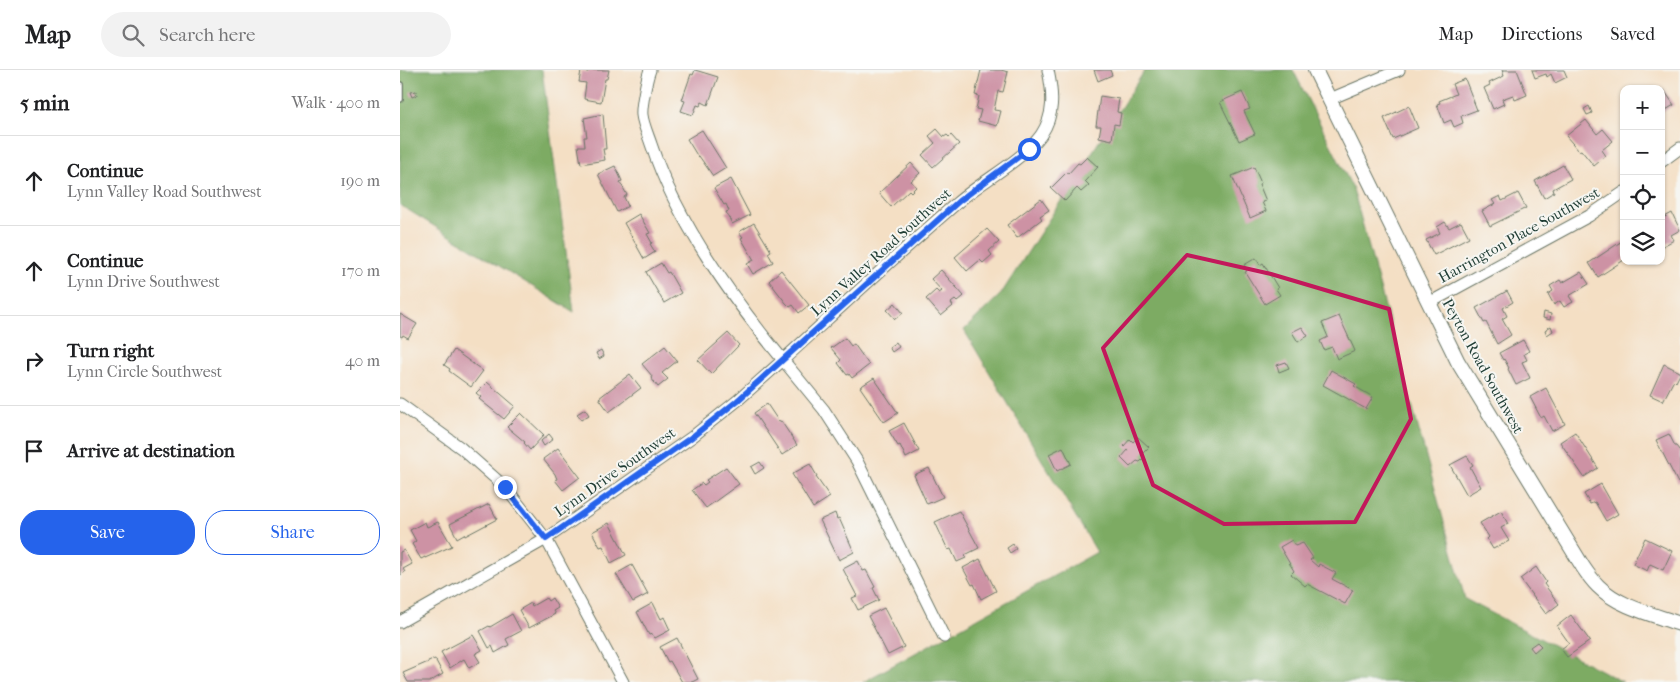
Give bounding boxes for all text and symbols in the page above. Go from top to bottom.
search box [101,12,451,57]
text: Map [25,21,71,49]
icon: search [119,21,147,49]
text: Search here [159,24,255,46]
text: Map [1439,24,1473,45]
text: Directions [1501,24,1582,45]
text: Saved [1610,24,1655,45]
map controls [1620,85,1665,265]
button: + [1620,85,1665,130]
text: 5 min [20,91,69,115]
text: Walk · 400 m [291,93,380,112]
button: − [1620,130,1665,175]
route start [1018,138,1041,161]
text: Continue [67,160,143,182]
icon: ahead [20,167,48,195]
text: 190 m [340,171,380,190]
button: locate [1620,175,1665,220]
text: Lynn Valley Road Southwest [67,182,262,201]
street label: Harrington Place Southwest [1435,183,1603,287]
street label: Lynn Valley Road Southwest [807,184,955,320]
button: layers [1620,220,1665,265]
text: Continue [67,250,143,272]
icon: ahead [20,257,48,285]
text: 170 m [341,261,380,280]
text: Lynn Drive Southwest [67,272,220,291]
street label: Peyton Road Southwest [1438,295,1528,437]
text: Turn right [67,340,154,362]
icon: right [20,347,48,375]
text: 40 m [345,351,380,370]
text: Lynn Circle Southwest [67,362,222,381]
street label: Lynn Drive Southwest [551,423,679,521]
icon: arrive [20,437,48,465]
text: Arrive at destination [67,440,235,462]
route end [494,476,517,499]
button: Save [20,510,195,555]
button: Share [205,510,380,555]

